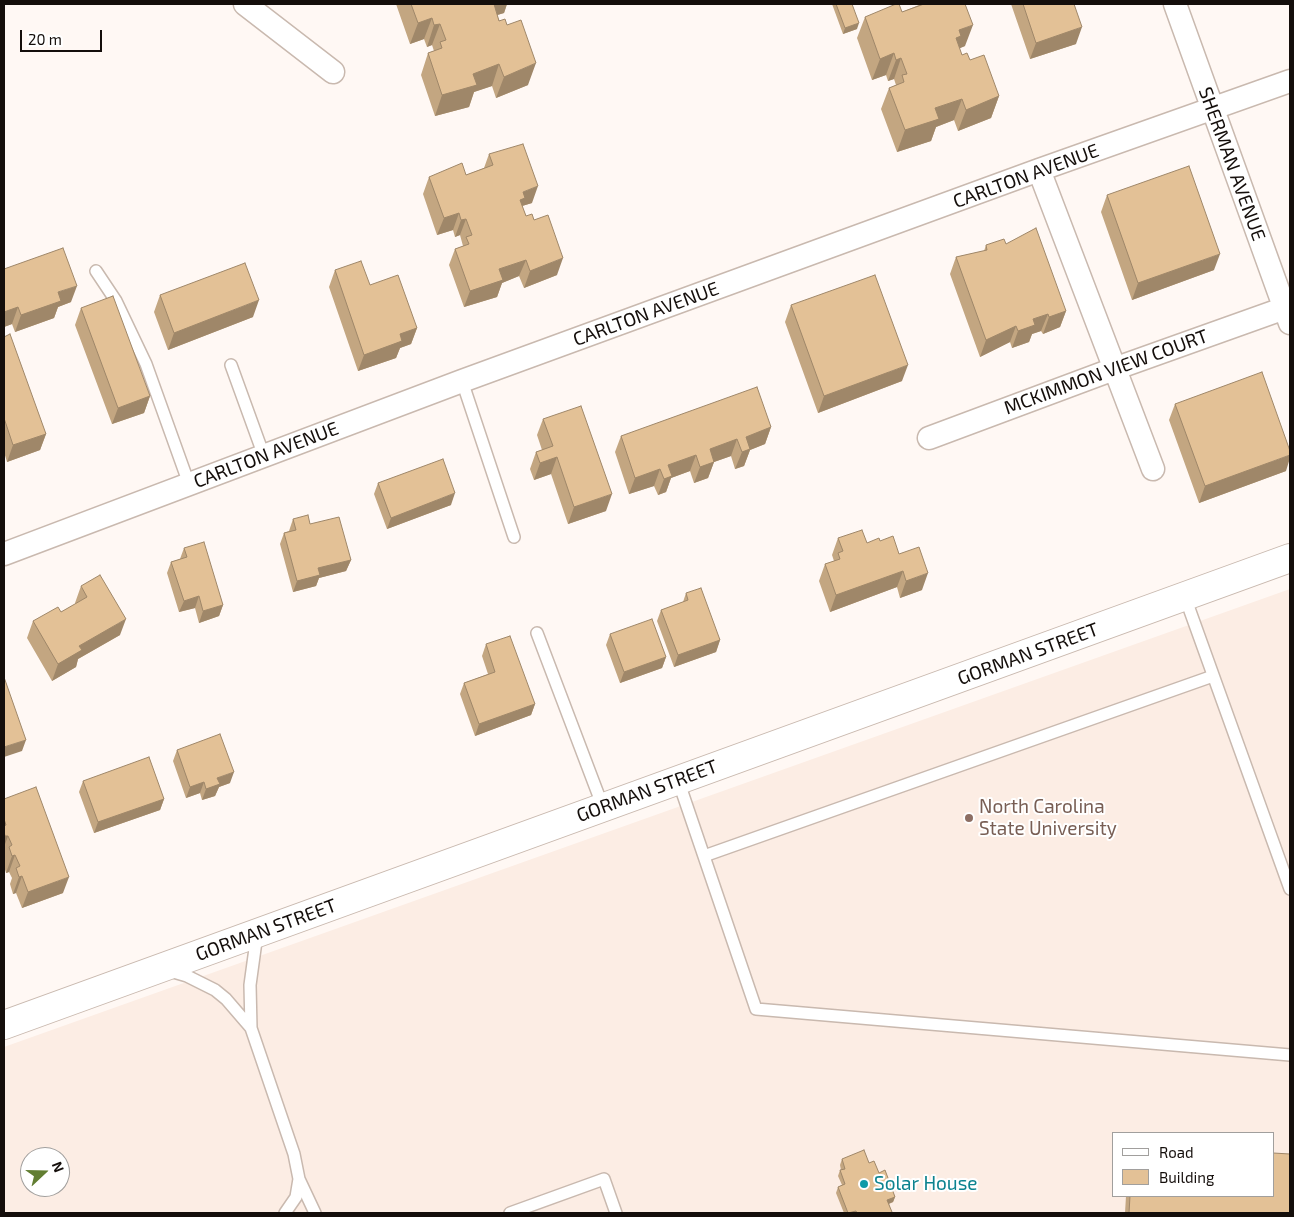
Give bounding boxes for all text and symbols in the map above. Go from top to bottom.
scale bar [22,20,105,52]
text: 20 m [28,30,62,48]
street label: SHERMAN AVENUE [1194,84,1270,244]
street label: CARLTON AVENUE [950,139,1102,213]
street label: CARLTON AVENUE [570,277,722,351]
street label: MCKIMMON VIEW COURT [1001,324,1211,420]
street label: CARLTON AVENUE [190,417,342,493]
street label: GORMAN STREET [954,618,1102,690]
street label: GORMAN STREET [573,755,721,827]
place label: North Carolina State University [979,796,1117,840]
marker: North Carolina State University [963,812,975,824]
street label: GORMAN STREET [192,894,340,966]
legend [1112,1132,1274,1197]
text: Road [1159,1143,1194,1161]
north arrow [20,1147,70,1197]
text: N [49,1159,68,1175]
text: Building [1159,1168,1214,1186]
place label: Solar House [874,1173,978,1195]
marker: Solar House [858,1178,870,1190]

